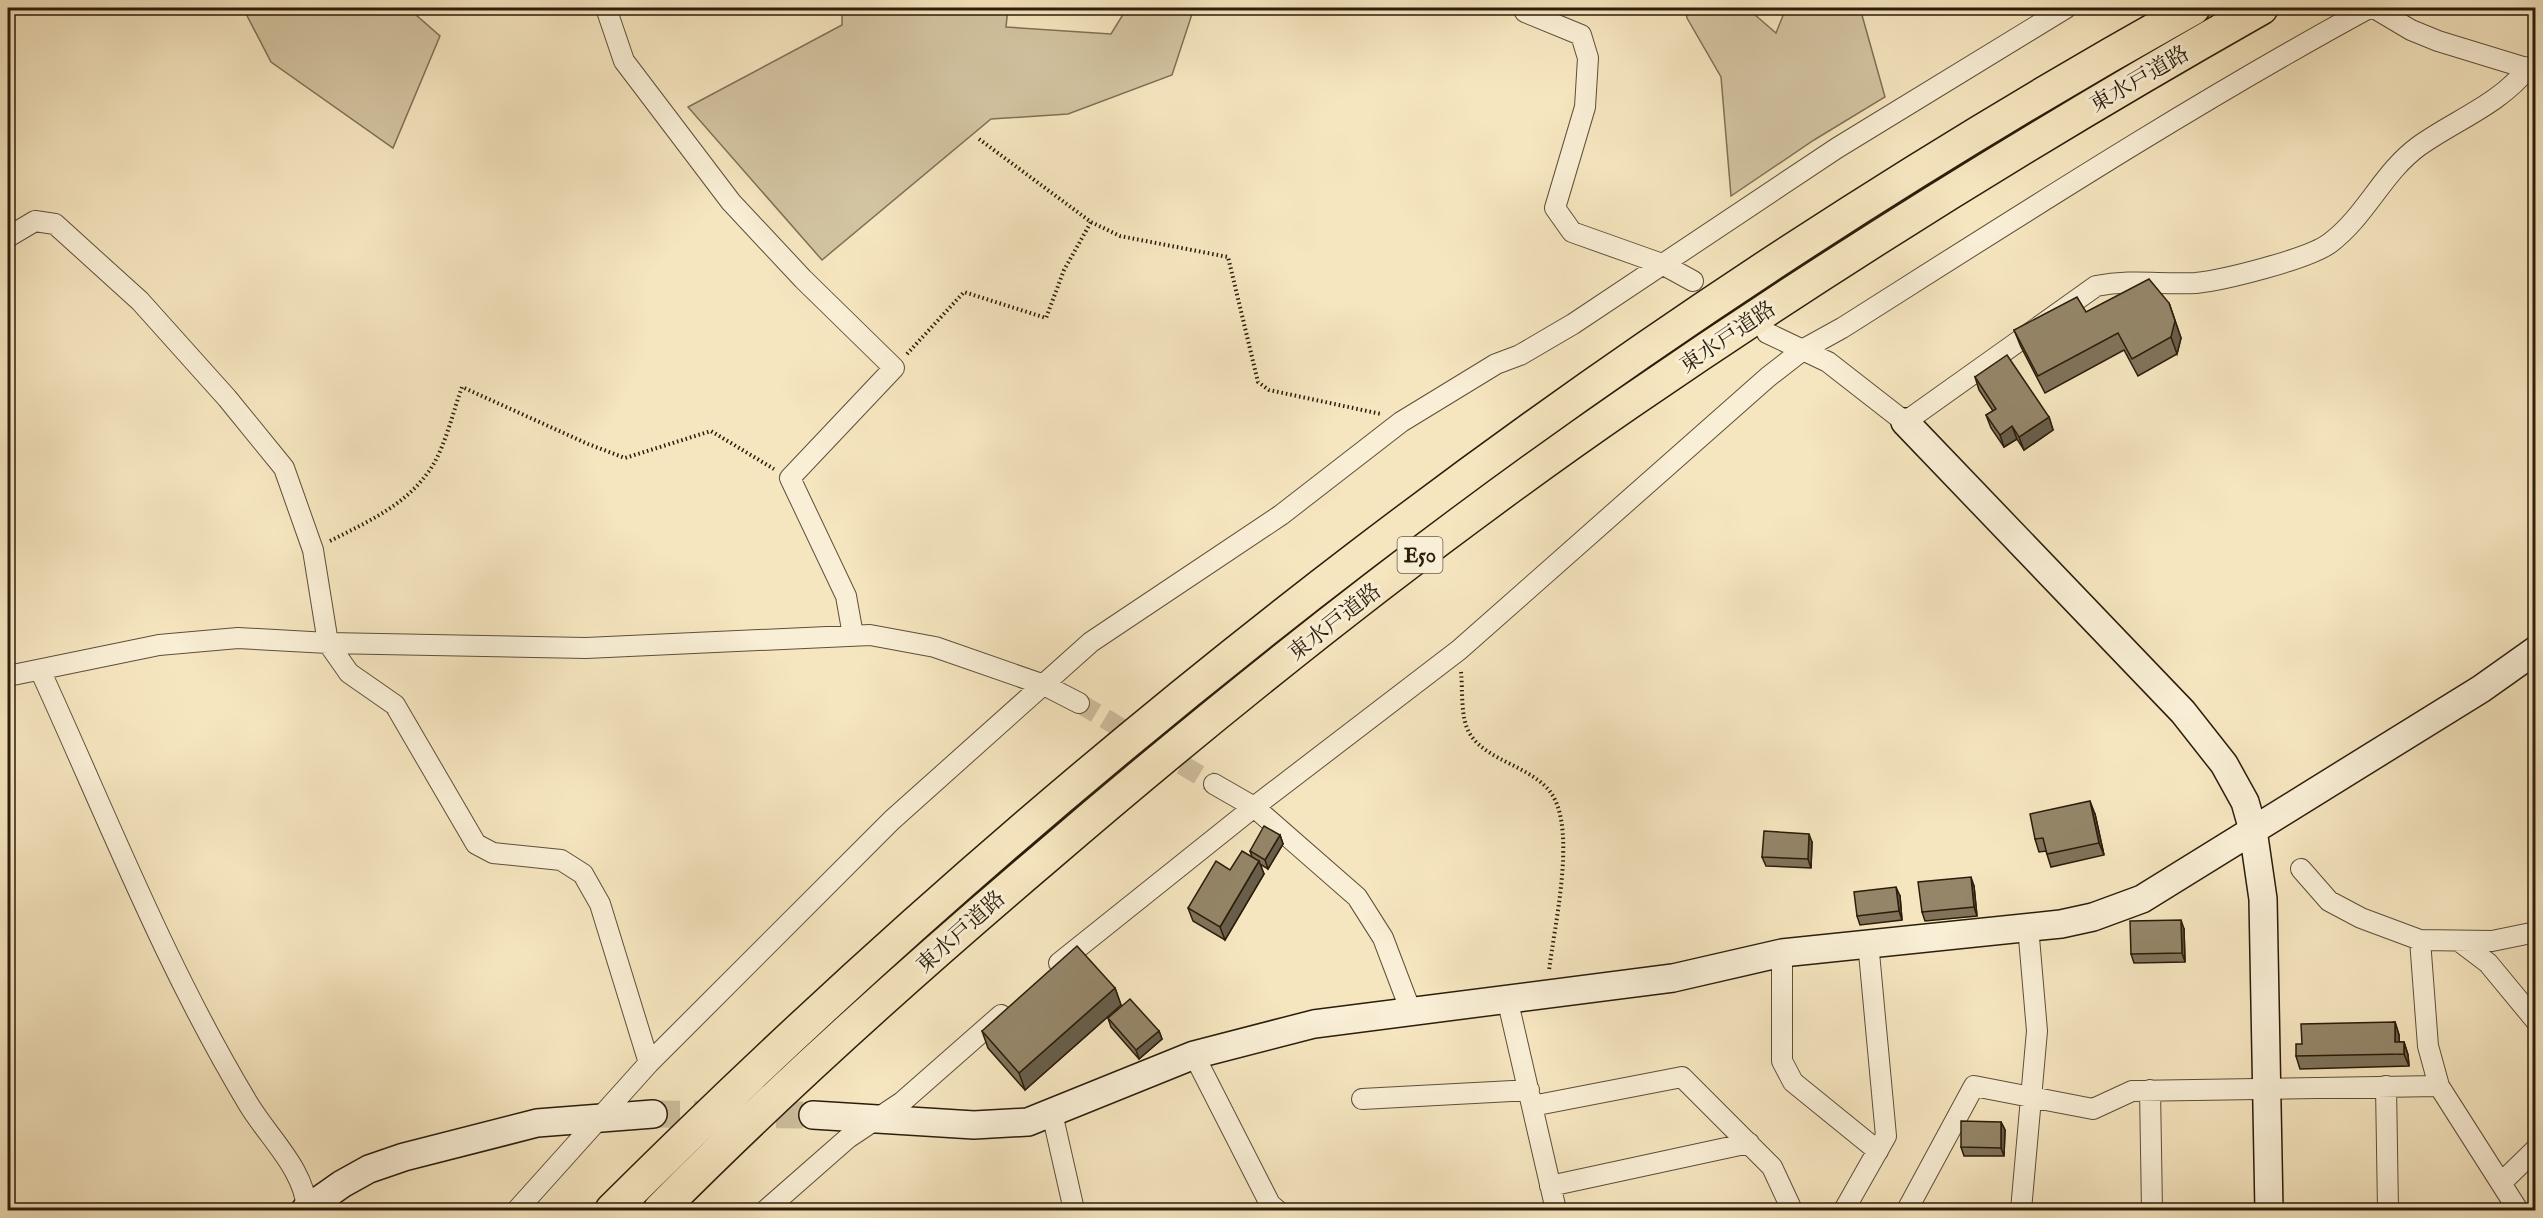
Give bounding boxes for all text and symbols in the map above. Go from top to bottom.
street label: 東水戸道路 [2085,40,2195,119]
street label: 東水戸道路 [1675,295,1782,380]
road number: E50 [1398,537,1442,573]
street label: 東水戸道路 [1283,578,1387,667]
street label: 東水戸道路 [911,885,1012,980]

